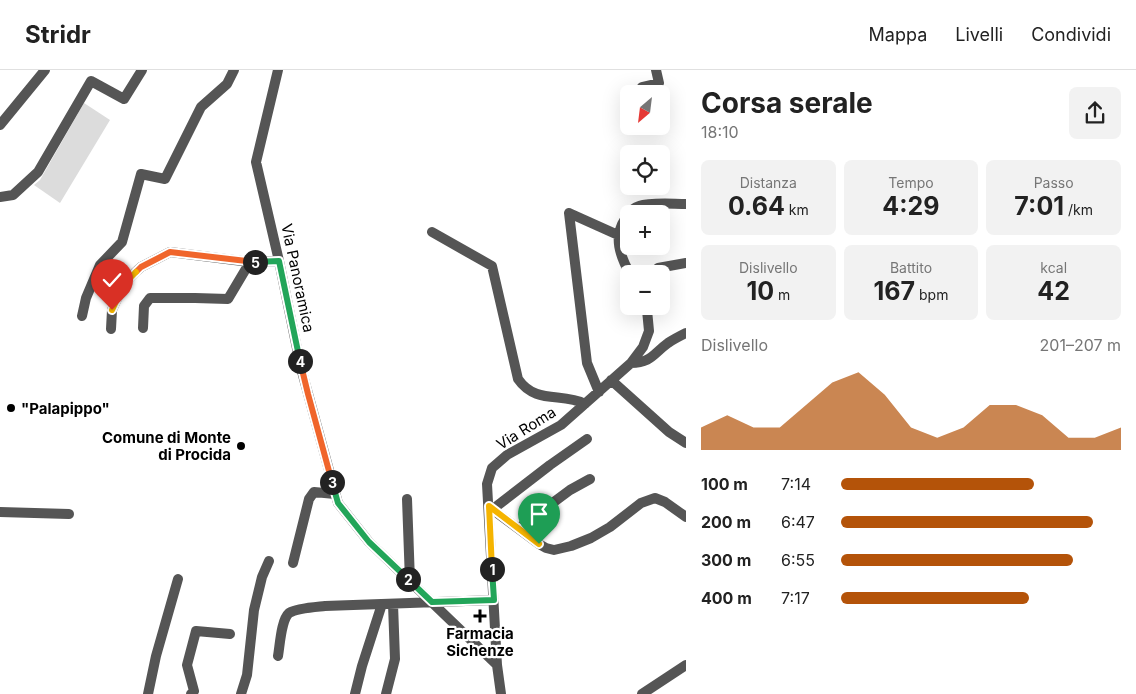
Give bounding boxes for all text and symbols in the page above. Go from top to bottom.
text: Stridr [25,20,91,49]
text: Mappa [869,24,927,45]
text: Livelli [955,24,1003,45]
text: Condividi [1031,24,1111,45]
north arrow [620,85,670,135]
map controls [620,85,670,315]
text: Corsa serale [701,86,873,120]
button: share [1069,87,1121,139]
text: 18:10 [701,122,739,142]
button: locate [620,145,670,195]
text: Distanza [740,174,797,191]
text: Tempo [888,174,934,191]
text: Passo [1034,174,1074,191]
text: 0.64 [728,191,785,221]
text: 4:29 [882,191,940,221]
text: 7:01 [1014,191,1064,221]
text: km [785,201,809,218]
text: /km [1064,201,1093,218]
button: + [620,205,670,255]
street label: Via Panoramica [277,222,319,334]
pin: 5 [242,250,268,274]
text: 5 [251,254,260,271]
pin [91,259,133,310]
text: Dislivello [739,259,798,276]
text: Battito [890,259,932,276]
text: kcal [1040,259,1067,276]
button: − [620,265,670,315]
icon: check [98,266,126,294]
text: 10 [746,276,774,306]
text: 167 [874,276,915,306]
text: 42 [1037,276,1070,306]
text: m [774,286,790,303]
text: bpm [915,286,948,303]
text: Dislivello [701,335,768,355]
text: 201–207 m [1040,335,1121,355]
pin: 4 [288,348,312,374]
text: 4 [296,353,305,370]
place label: "Palapippo" [21,399,110,418]
marker: "Palapippo" [5,402,17,414]
street label: Via Roma [493,402,559,454]
place label: Comune di Monte di Procida [102,428,231,464]
marker: Comune di Monte di Procida [235,440,247,452]
pin: 3 [320,470,344,494]
text: 3 [328,474,337,491]
text: 100 m [701,474,748,494]
text: 7:14 [781,474,811,494]
pin [518,493,560,544]
icon: arrive [525,500,553,528]
text: 200 m [701,512,751,532]
text: 6:47 [781,512,815,532]
text: 300 m [701,550,751,570]
text: 6:55 [781,550,815,570]
pin: 1 [480,556,504,582]
text: 1 [489,561,496,578]
pin: 2 [396,566,420,592]
text: 2 [404,571,413,588]
text: 400 m [701,588,752,608]
text: 7:17 [781,588,810,608]
marker: Farmacia Sichenze [474,610,486,622]
place label: Farmacia Sichenze [446,624,514,660]

